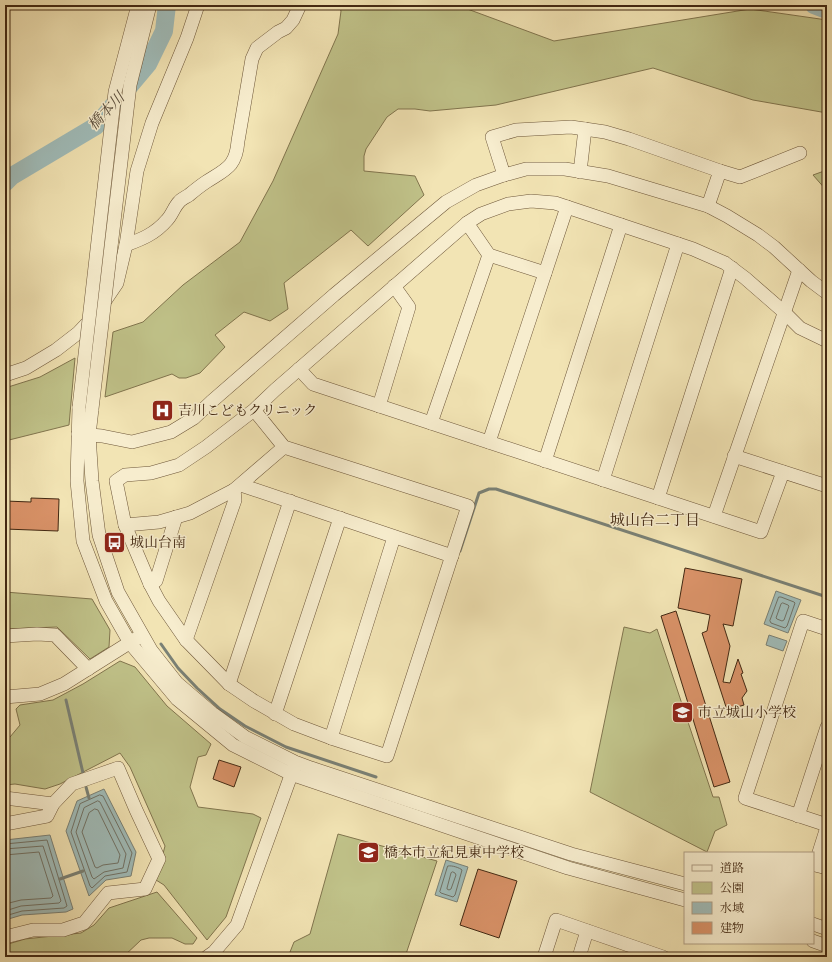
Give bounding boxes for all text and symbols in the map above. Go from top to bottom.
water label: 橋本川 [82,86,130,134]
hospital icon: 吉川こどもクリニック [149,397,175,423]
place label: 吉川こどもクリニック [178,400,317,420]
district label: 城山台二丁目 [610,509,700,530]
bus stop icon: 城山台南 [102,529,128,555]
place label: 城山台南 [130,532,186,552]
school or university icon: 市立城山小学校 [670,699,696,725]
place label: 市立城山小学校 [698,702,796,722]
school or university icon: 橋本市立紀見東中学校 [356,839,382,865]
place label: 橋本市立紀見東中学校 [384,842,524,862]
legend [684,852,814,944]
text: 道路 [720,859,744,876]
text: 公園 [720,879,744,896]
text: 水域 [720,899,744,916]
text: 建物 [720,919,744,936]

